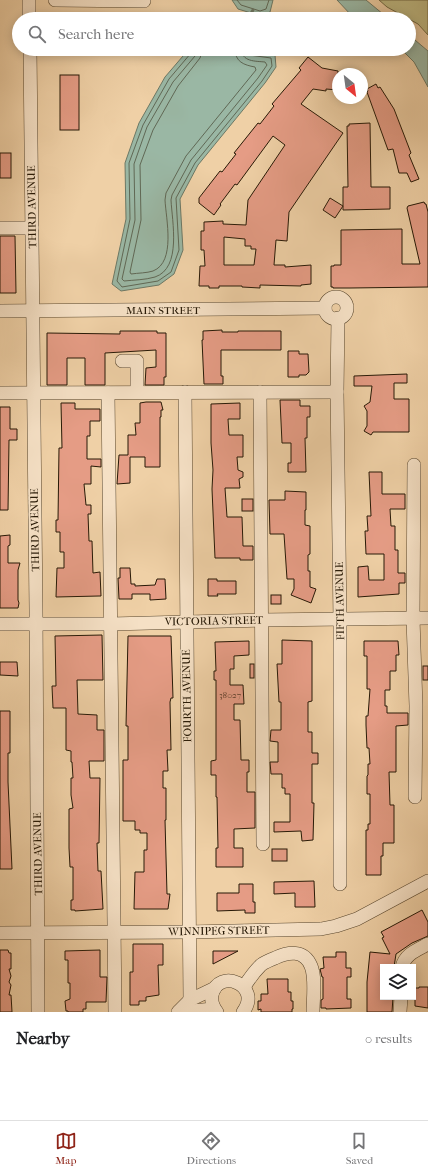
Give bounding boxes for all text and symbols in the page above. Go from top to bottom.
search box [12,12,416,56]
icon: search [26,23,48,45]
text: Search here [58,25,134,43]
north arrow [332,68,368,104]
street label: THIRD AVENUE [25,165,39,249]
street label: MAIN STREET [126,304,201,317]
street label: THIRD AVENUE [28,488,42,572]
street label: FIFTH AVENUE [333,561,347,640]
street label: VICTORIA STREET [164,614,264,628]
street label: FOURTH AVENUE [180,649,194,743]
house number: 38027 [219,690,242,700]
street label: THIRD AVENUE [31,812,45,896]
street label: WINNIPEG STREET [167,924,270,938]
map controls [380,964,416,1000]
button: layers [380,964,416,1000]
text: Nearby [16,1028,70,1048]
text: 0 results [365,1031,412,1046]
tab: Map [55,1130,77,1167]
tab: Directions [187,1130,236,1167]
tab: Saved [346,1130,373,1167]

